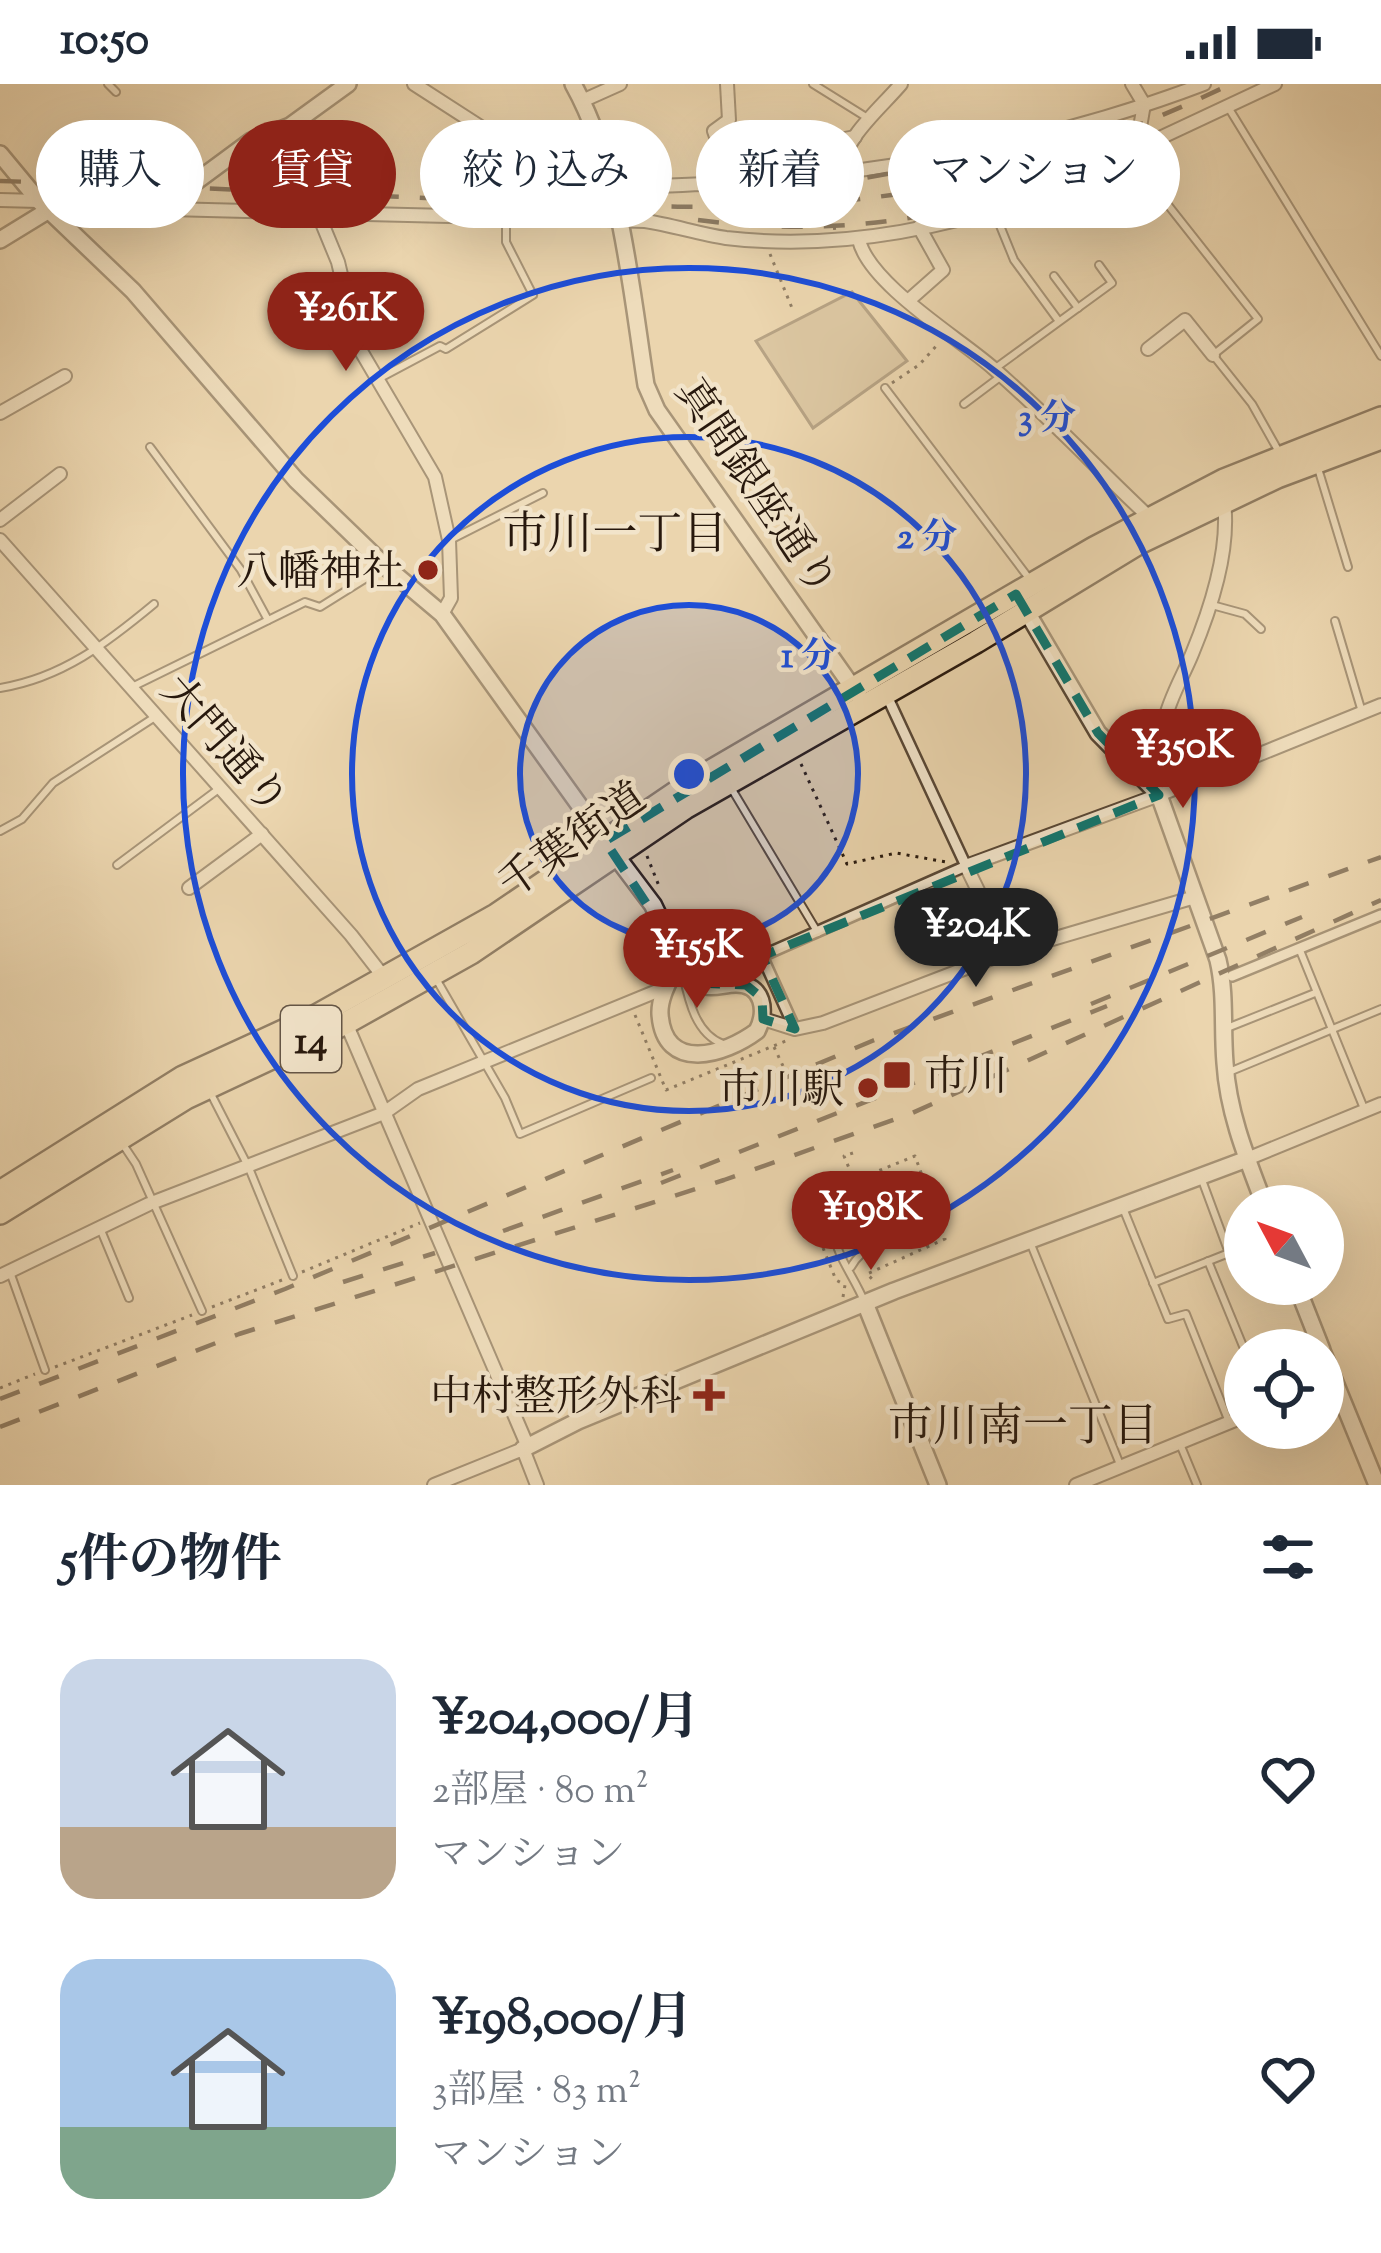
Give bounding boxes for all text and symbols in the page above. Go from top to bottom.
text: 10:50 [60,10,149,75]
chip: 購入 [36,120,204,228]
chip: 賃貸 [228,120,396,228]
chip: 絞り込み [420,120,672,228]
chip: 新着 [696,120,864,228]
chip: マンション [888,120,1180,228]
pin: ¥261K [262,272,430,374]
text: ¥261K [294,283,398,339]
street label: 真間銀座通り [659,368,849,610]
text: 3 分 [1018,394,1076,446]
district label: 市川一丁目 [502,505,728,570]
text: 2 分 [897,513,957,565]
place label: 八幡神社 [236,545,404,605]
marker: 八幡神社 [415,557,441,583]
text: 1 分 [781,632,837,684]
street label: 大門通り [144,664,300,830]
pin: ¥350K [1099,709,1267,811]
text: ¥350K [1131,720,1235,776]
centre of rings [668,753,710,795]
street label: 千葉街道 [488,770,660,916]
pin: ¥204K [892,888,1060,990]
text: ¥204K [921,899,1031,955]
pin: ¥155K [613,909,781,1011]
text: ¥155K [650,920,744,976]
road number: 14 [281,1006,341,1072]
place label: 市川 [924,1050,1008,1110]
marker: 市川 [881,1059,913,1091]
place label: 市川駅 [718,1063,844,1123]
marker: 市川駅 [855,1075,881,1101]
pin: ¥198K [787,1171,955,1273]
text: ¥198K [819,1182,923,1238]
north arrow [1224,1185,1344,1305]
map controls [1224,1185,1344,1449]
button: locate [1224,1329,1344,1449]
place label: 中村整形外科 [430,1370,682,1430]
marker: 中村整形外科 [693,1379,725,1411]
district label: 市川南一丁目 [888,1397,1158,1462]
icon: filters [1255,1524,1321,1590]
text: 5件の物件 [60,1526,281,1599]
text: ¥204,000/月 [432,1684,700,1757]
icon: home [156,1707,300,1851]
icon: heart [1255,1746,1321,1812]
text: 2部屋 · 80 m² [432,1765,649,1821]
text: マンション [432,1829,625,1885]
text: ¥198,000/月 [432,1984,693,2057]
icon: home [156,2007,300,2151]
icon: heart [1255,2046,1321,2112]
text: 3部屋 · 83 m² [432,2065,641,2121]
text: マンション [432,2129,625,2185]

